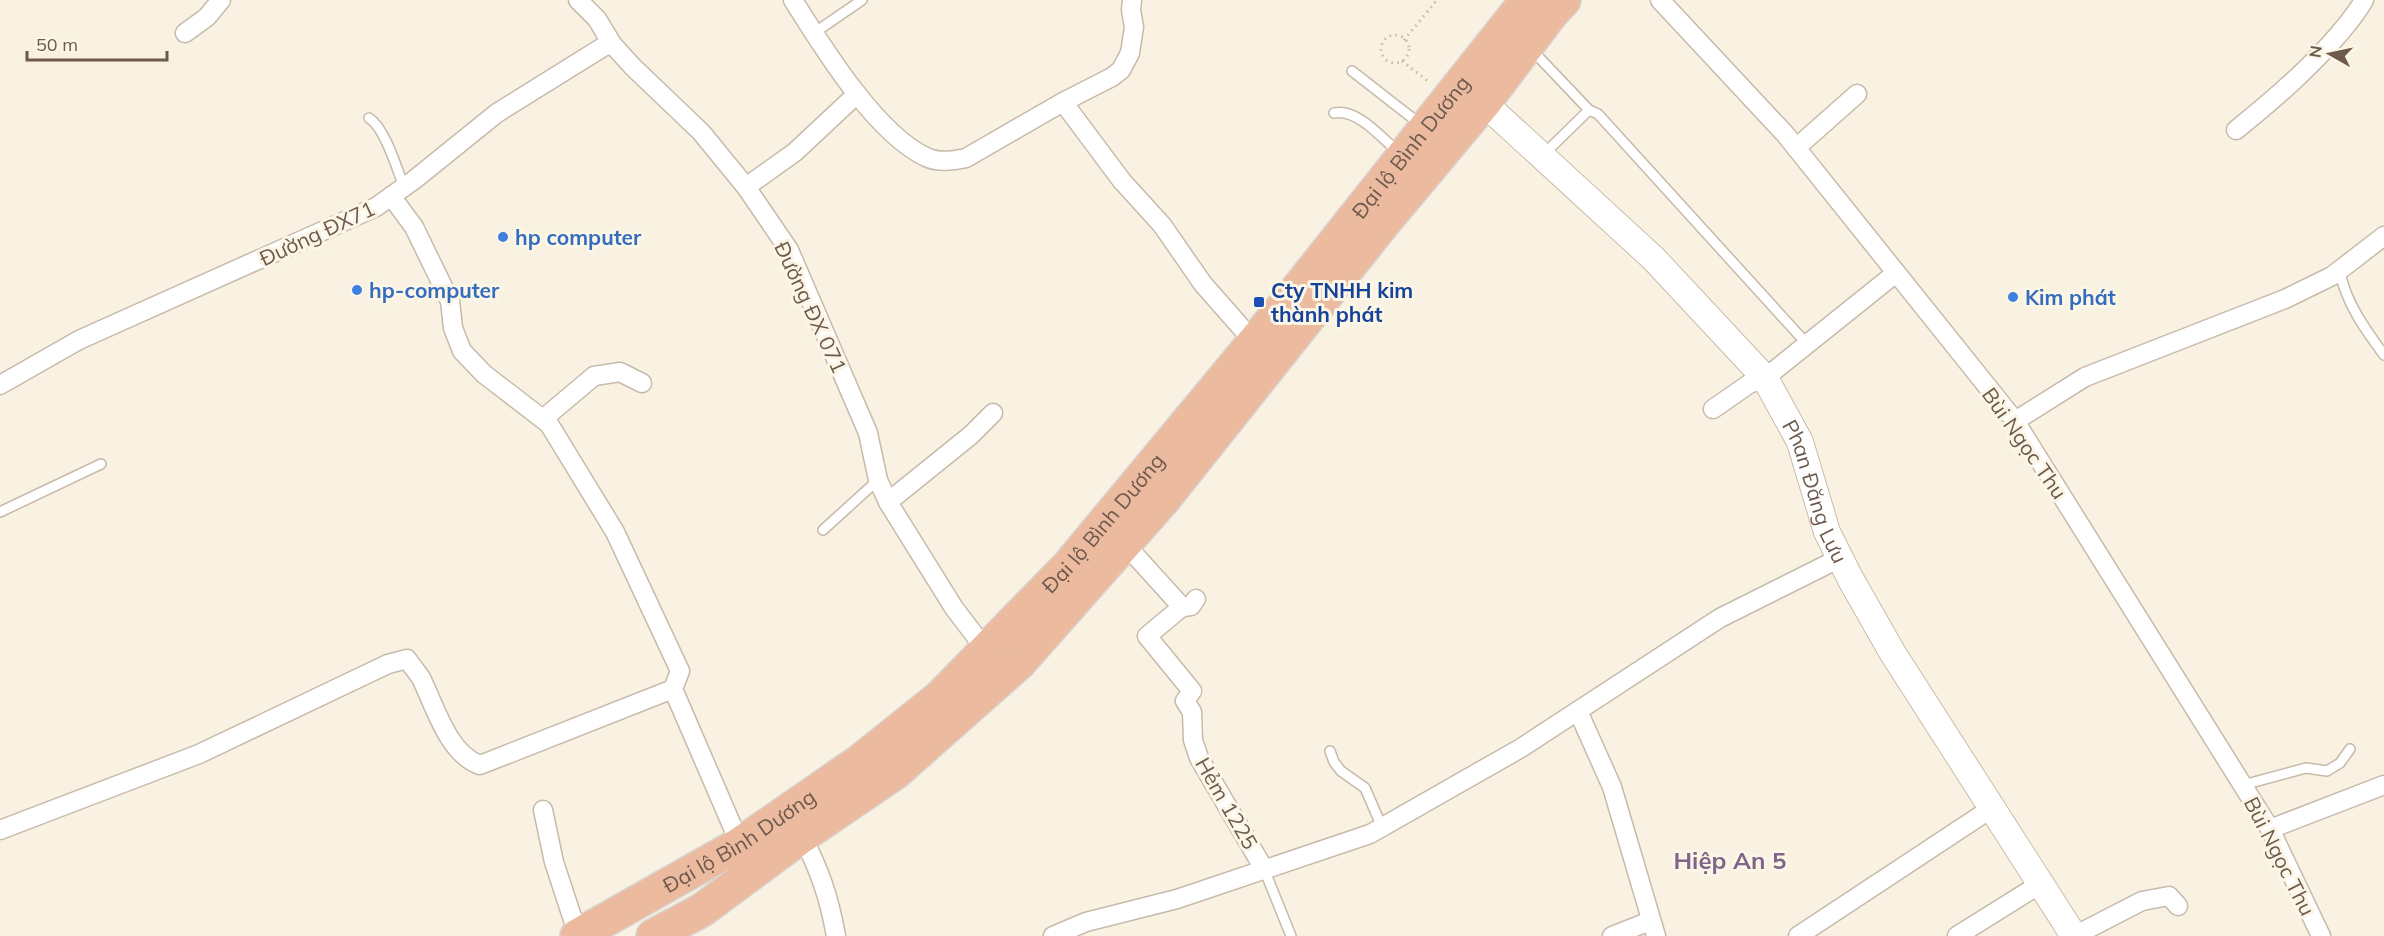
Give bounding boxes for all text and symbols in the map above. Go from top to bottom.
scale bar [27,24,166,62]
north arrow [2300,24,2360,84]
text: 50 m [36,33,78,56]
text: N [2304,44,2326,59]
street label: Đại lộ Bình Dương [1346,70,1475,224]
street label: Đường ĐX71 [255,195,379,271]
place label: hp computer [515,224,642,250]
marker: hp computer [496,230,510,244]
street label: Đường ĐX 071 [769,237,853,377]
place label: hp-computer [369,277,500,303]
place label: Cty TNHH kim thành phát [1271,277,1413,327]
marker: hp-computer [350,283,364,297]
place label: Kim phát [2025,284,2116,310]
marker: Kim phát [2006,290,2020,304]
marker: Cty TNHH kim thành phát [1252,295,1266,309]
street label: Bùi Ngọc Thu [1977,382,2073,504]
street label: Phan Đăng Lưu [1777,415,1853,567]
street label: Đại lộ Bình Dương [1036,448,1169,598]
street label: Hẻm 1225 [1190,752,1264,854]
street label: Đại lộ Bình Dương [658,783,820,898]
street label: Bùi Ngọc Thu [2239,792,2321,920]
district label: Hiệp An 5 [1674,845,1786,875]

